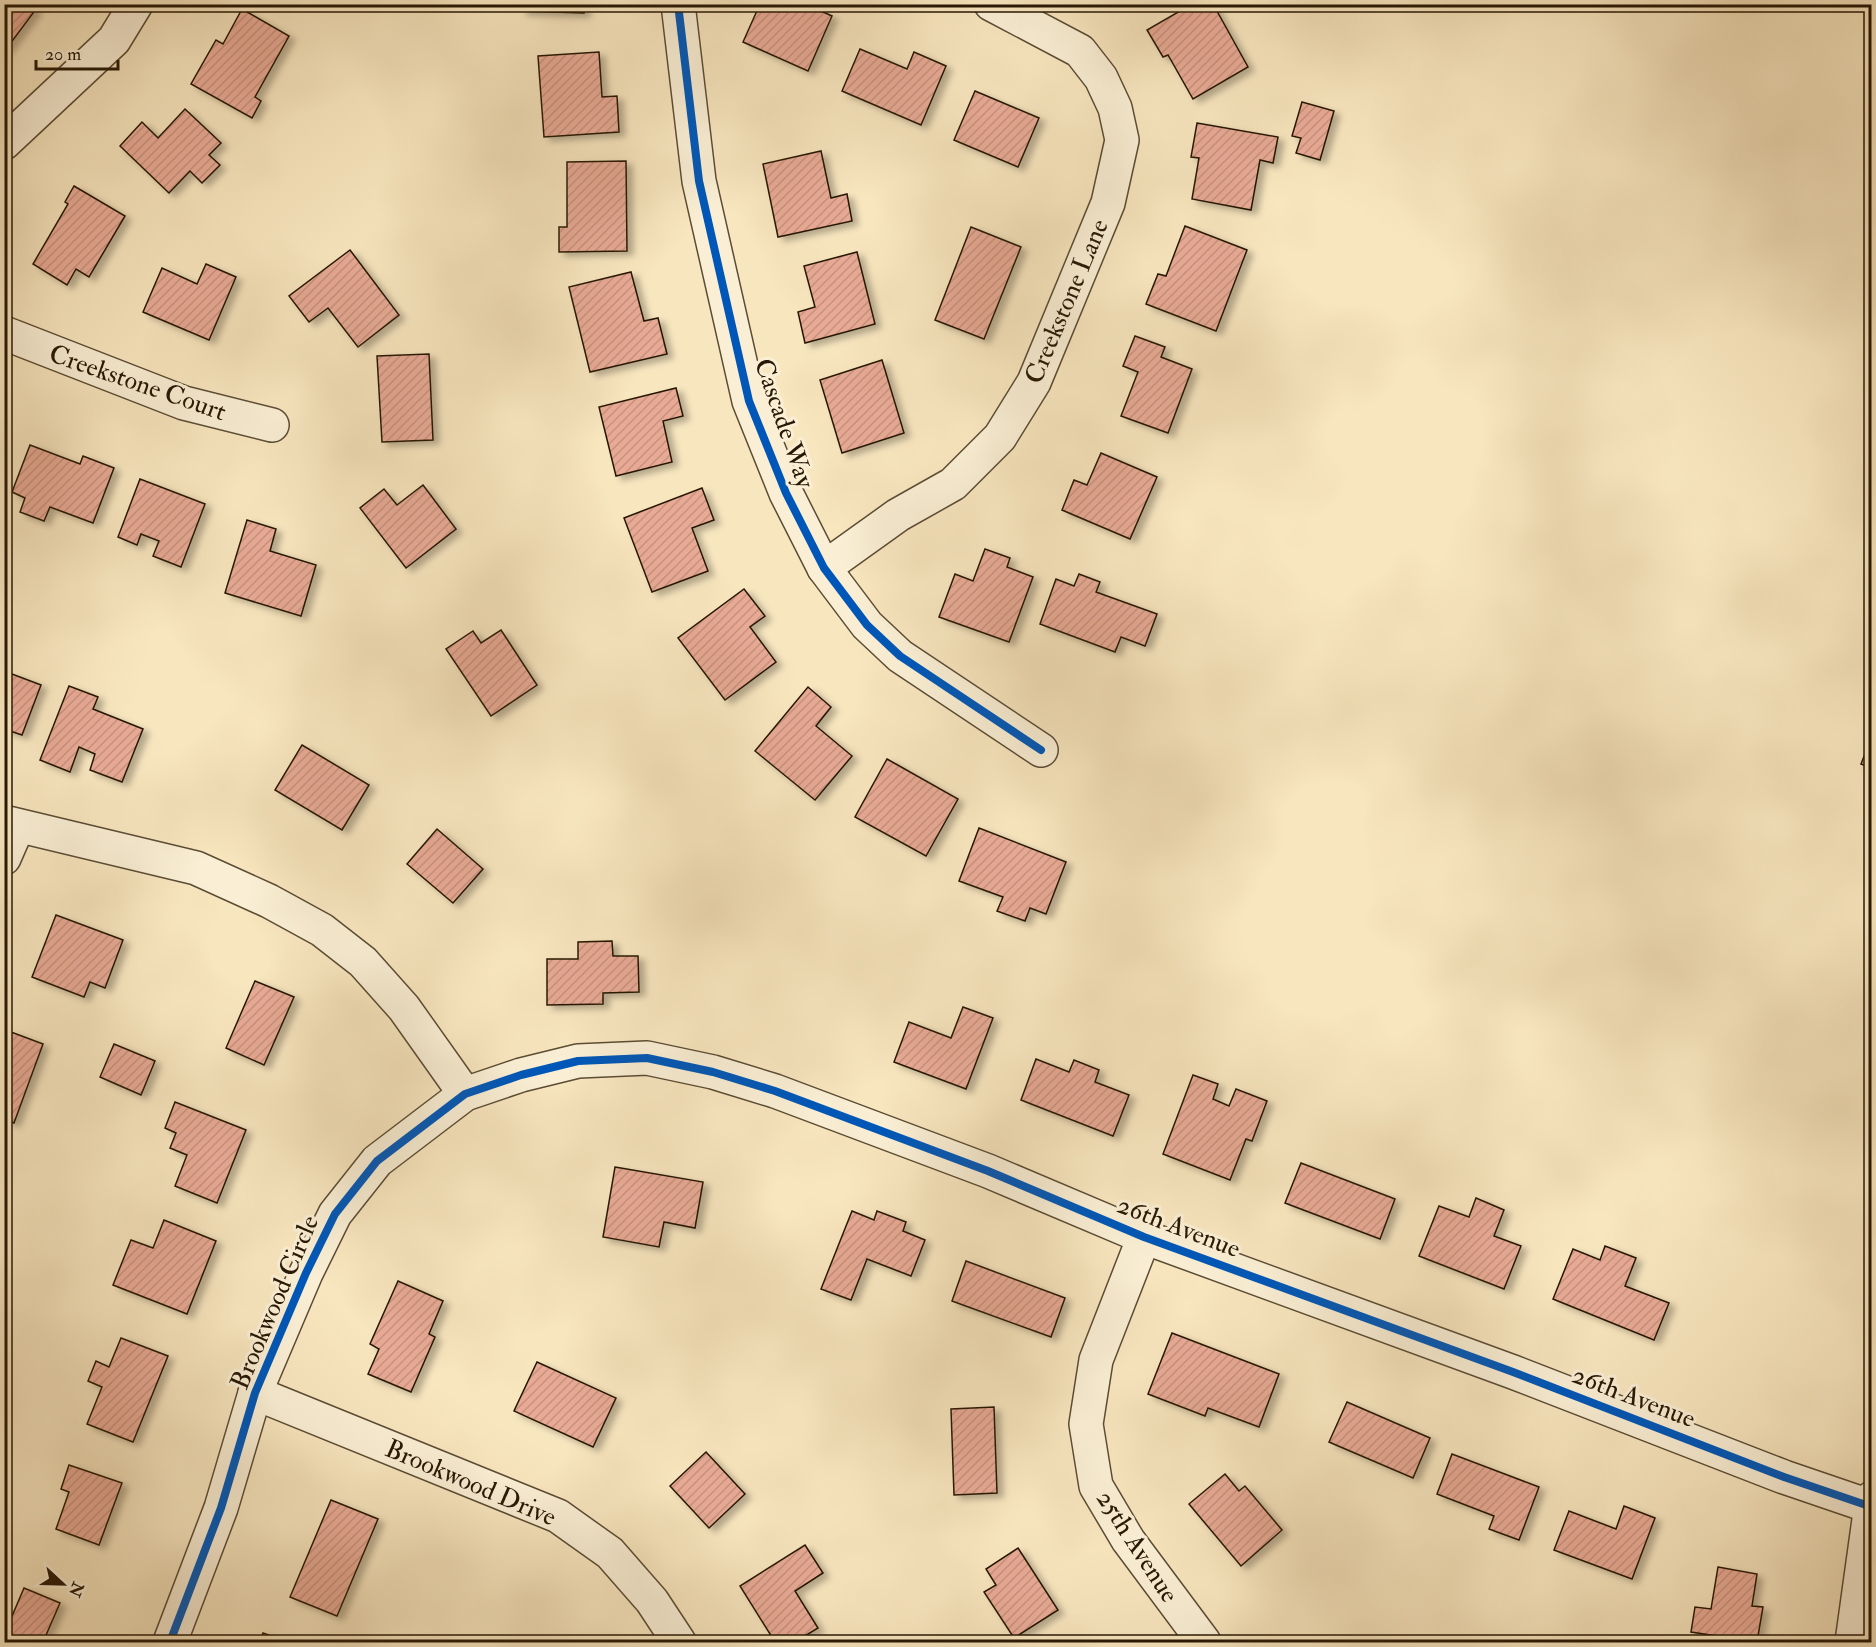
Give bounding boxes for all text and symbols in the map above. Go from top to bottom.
scale bar [36,33,118,71]
text: 20 m [45,43,81,66]
street label: Creekstone Lane [1018,214,1116,389]
street label: Creekstone Court [45,338,230,428]
street label: Cascade Way [747,354,821,493]
street label: 26th Avenue [1113,1189,1245,1265]
street label: Brookwood Circle [224,1210,326,1394]
street label: 26th Avenue [1568,1359,1700,1435]
street label: Brookwood Drive [380,1433,561,1533]
street label: 25th Avenue [1089,1484,1185,1609]
north arrow [33,1554,93,1614]
text: N [64,1578,88,1600]

